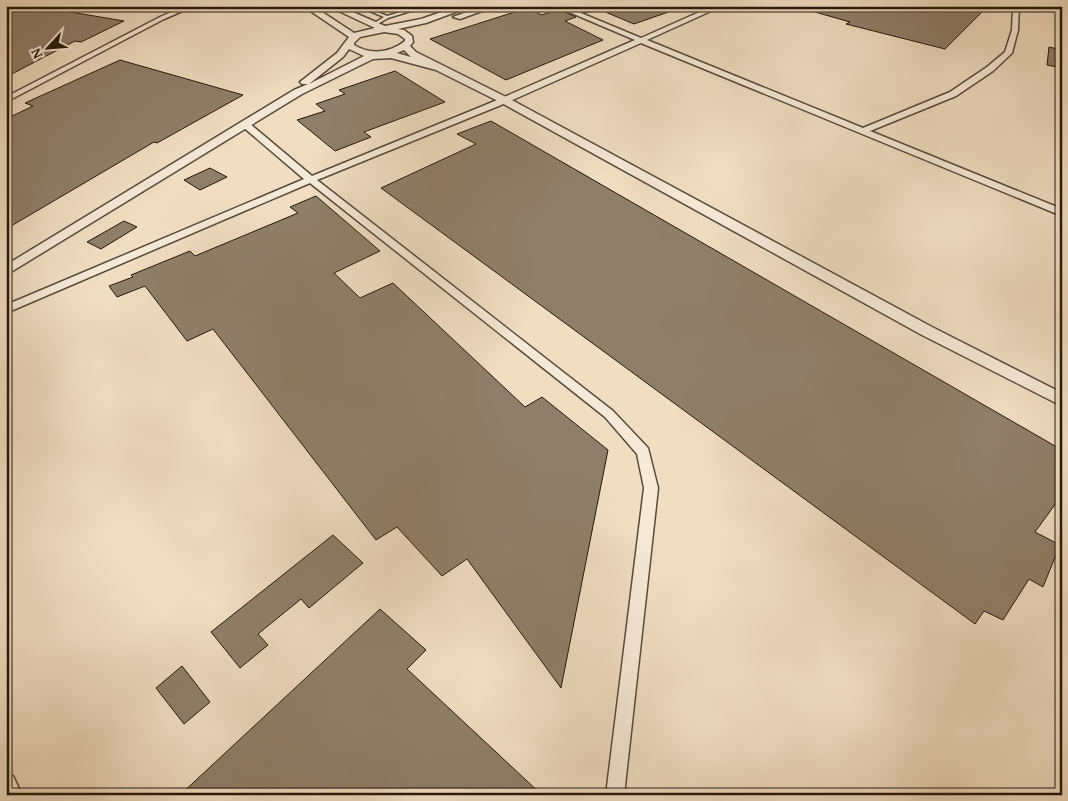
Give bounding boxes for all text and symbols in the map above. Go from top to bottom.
north arrow [22,22,72,72]
text: N [25,45,47,62]

